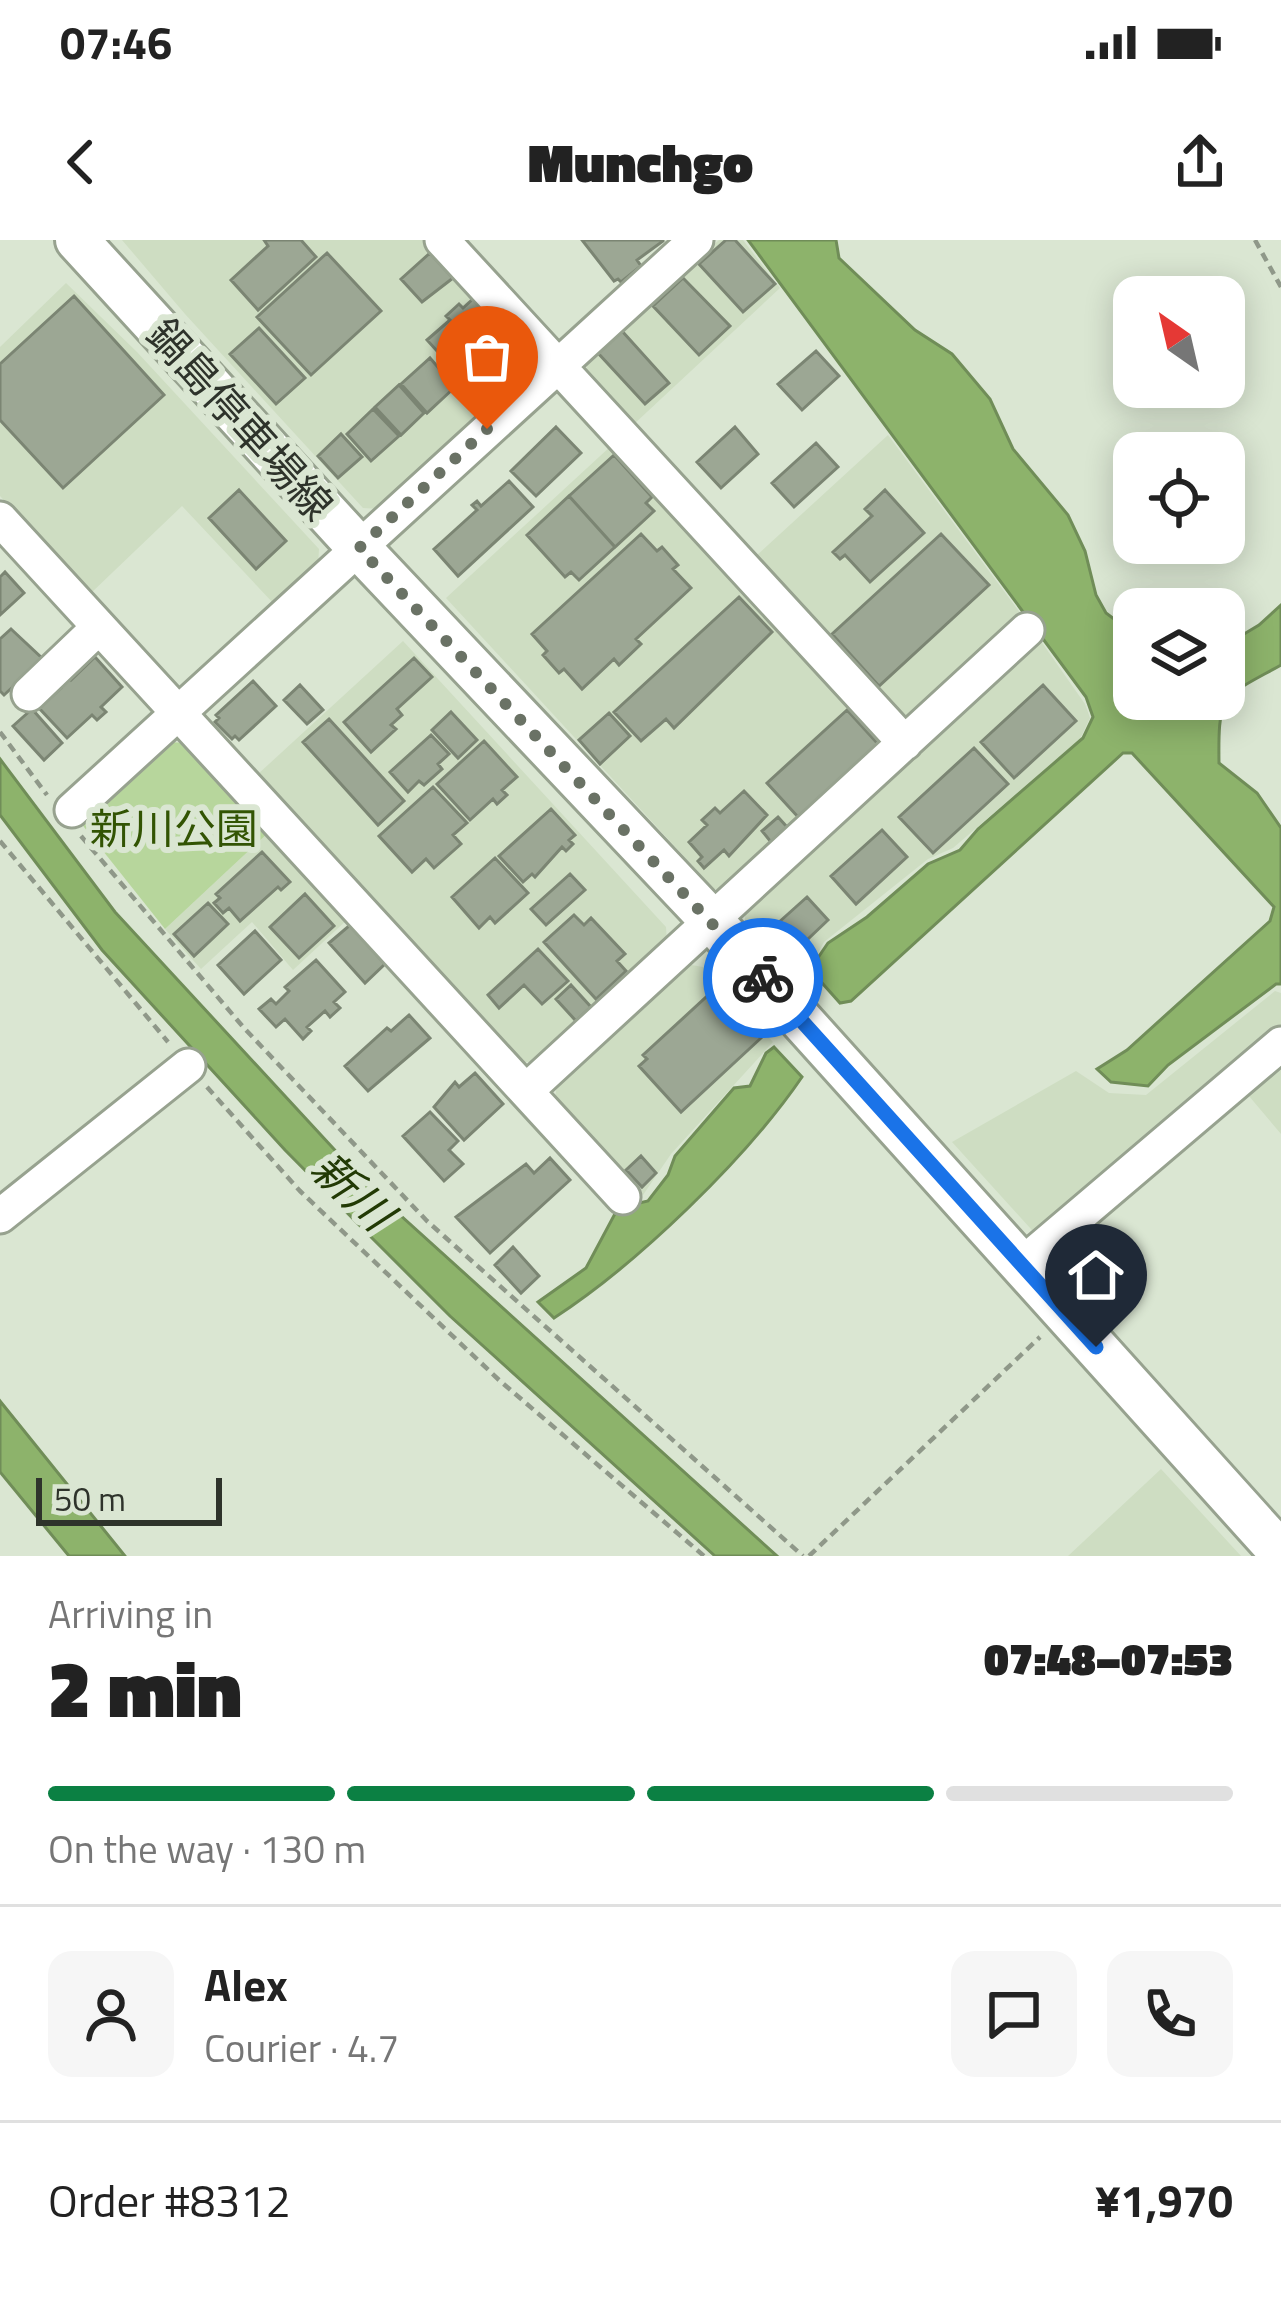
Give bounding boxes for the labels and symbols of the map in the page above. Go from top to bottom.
north arrow [1113,276,1245,408]
street label: 鍋島停車場線 [133,304,349,534]
pin [436,306,538,429]
park label: 新川公園 [90,796,258,860]
courier [703,918,823,1038]
water label: 新川 [297,1134,412,1248]
pin [1045,1224,1147,1347]
scale bar [36,1472,222,1525]

